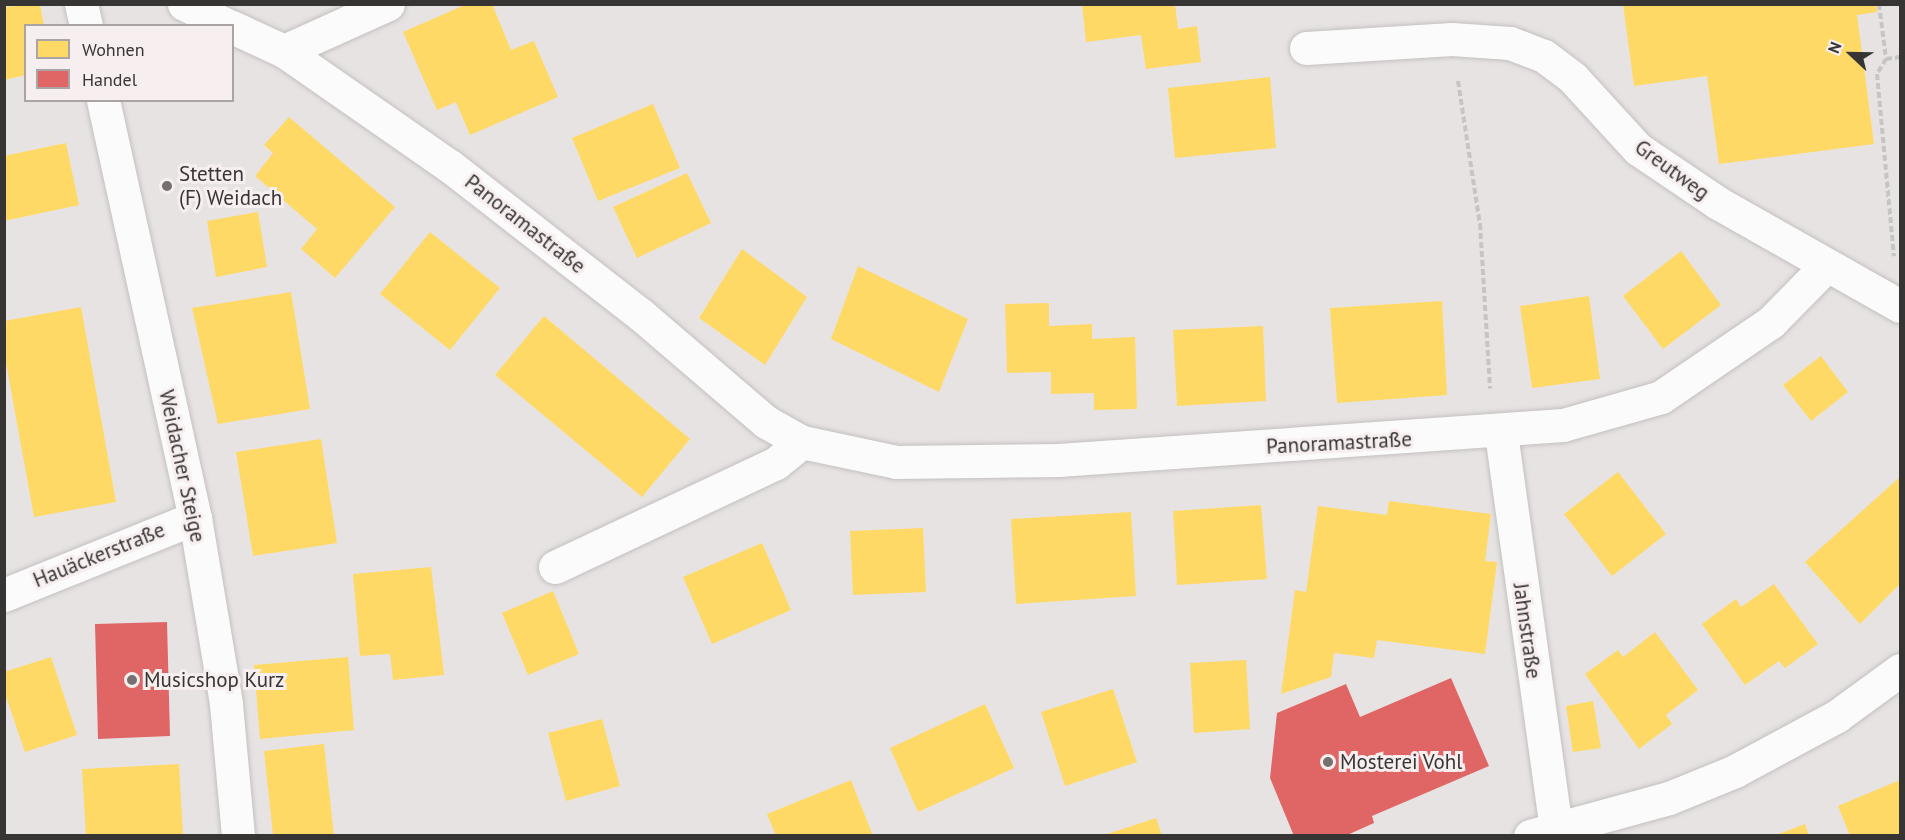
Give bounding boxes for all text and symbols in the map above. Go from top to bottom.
legend [24,24,234,102]
north arrow [1821,24,1881,84]
text: Wohnen [82,38,144,61]
text: N [1823,39,1846,56]
text: Handel [82,68,137,91]
street label: Greutweg [1630,135,1714,205]
place label: Stetten (F) Weidach [179,161,283,211]
street label: Panoramastraße [460,169,590,279]
marker: Stetten (F) Weidach [160,179,174,193]
street label: Weidacher Steige [154,387,210,545]
street label: Panoramastraße [1266,427,1412,459]
street label: Hauäckerstraße [29,517,169,593]
street label: Jahnstraße [1508,582,1546,680]
place label: Musicshop Kurz [144,667,284,693]
marker: Musicshop Kurz [125,673,139,687]
place label: Mosterei Vohl [1340,749,1463,775]
marker: Mosterei Vohl [1321,755,1335,769]

